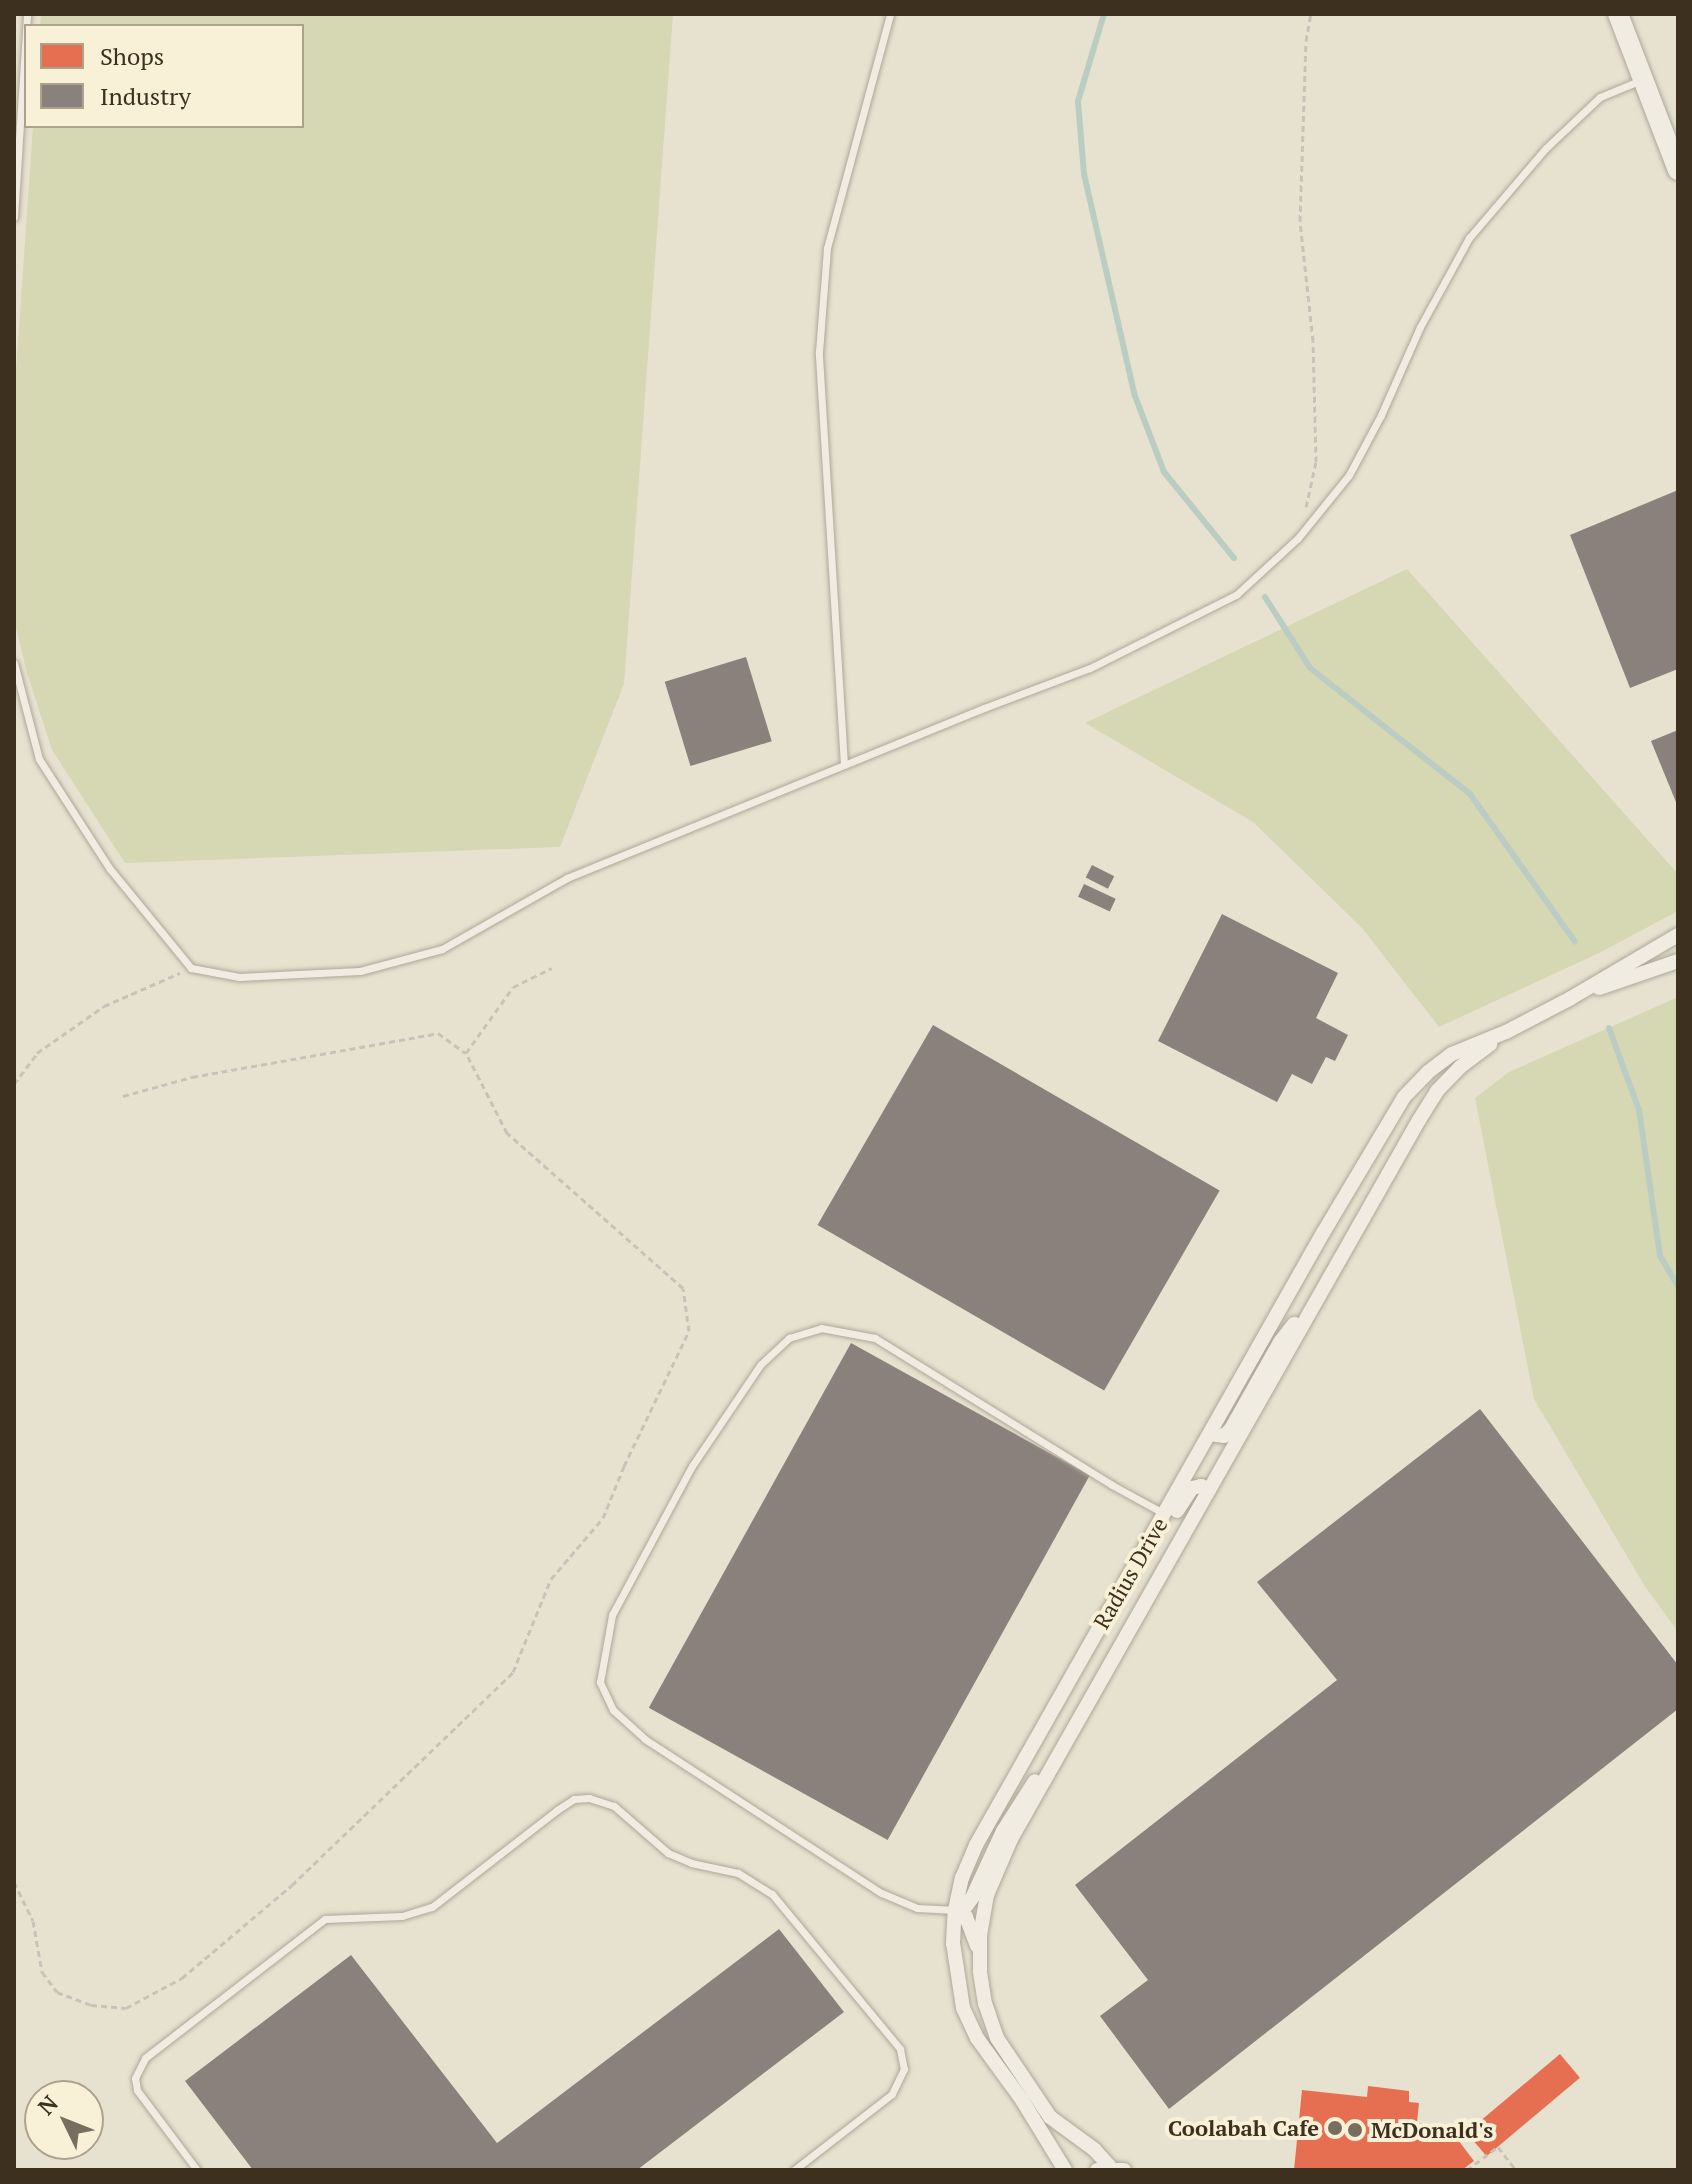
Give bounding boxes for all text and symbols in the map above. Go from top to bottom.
legend [24,24,304,128]
text: Shops [100,40,164,72]
text: Industry [100,80,191,112]
street label: Radius Drive [1088,1513,1172,1633]
north arrow [24,2080,104,2160]
text: N [31,2089,64,2121]
place label: Coolabah Cafe [1168,2115,1319,2141]
place label: McDonald's [1371,2117,1493,2143]
marker: Coolabah Cafe [1326,2119,1344,2137]
marker: McDonald's [1346,2121,1364,2139]

